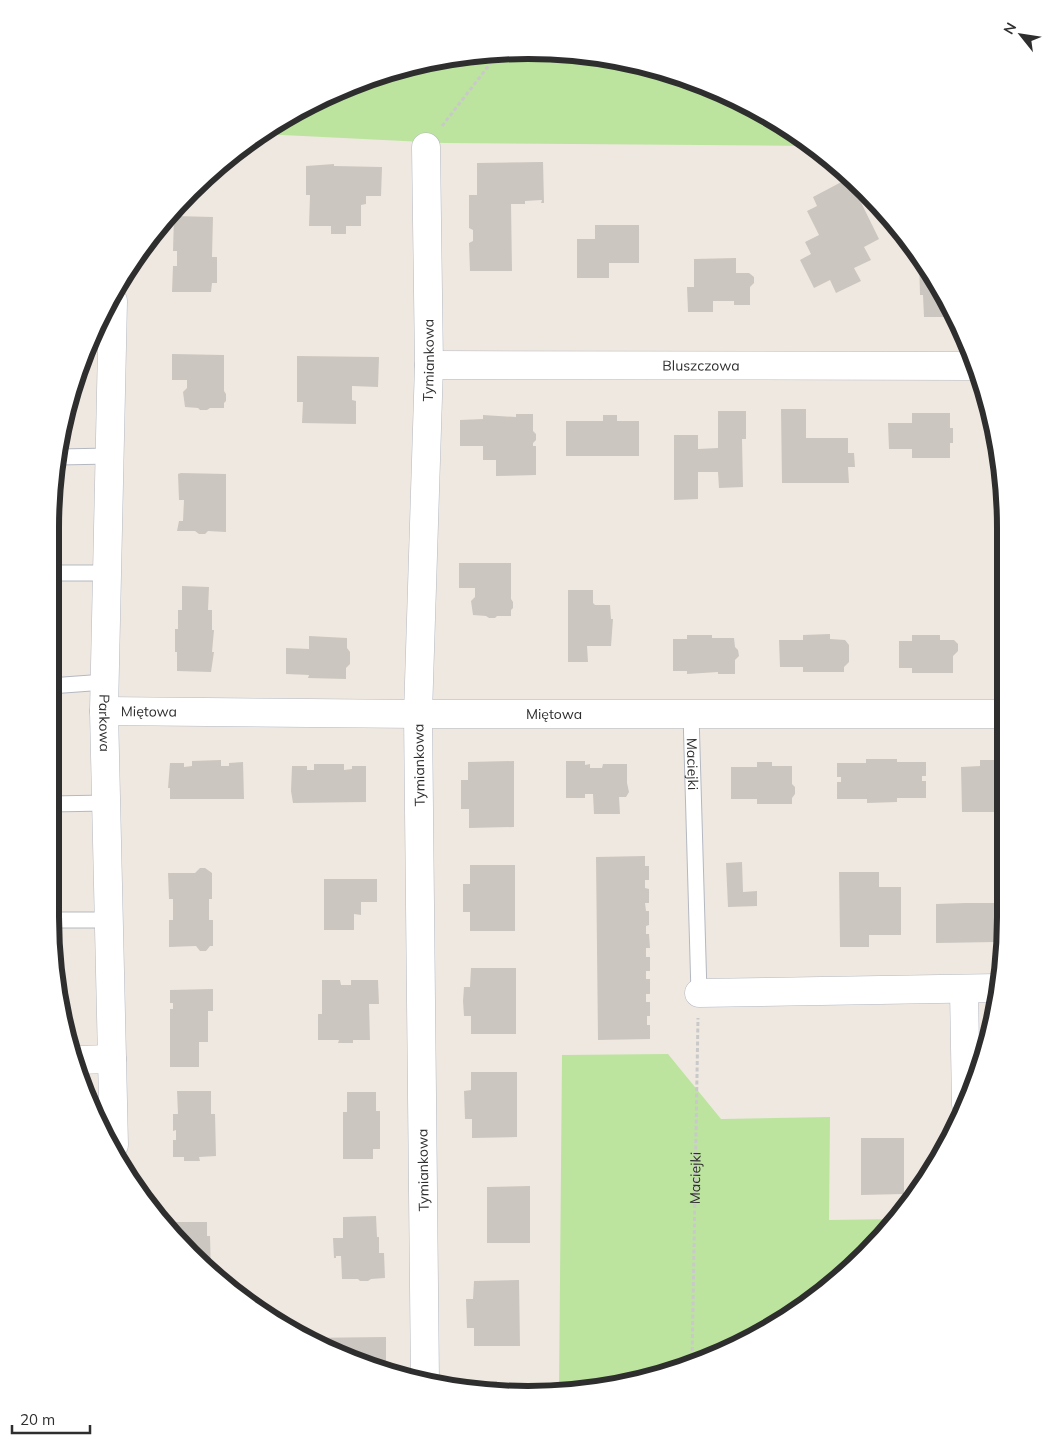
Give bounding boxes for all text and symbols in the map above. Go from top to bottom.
north arrow [996,10,1046,60]
text: N [999,19,1020,38]
street label: Tymiankowa [419,319,438,402]
street label: Bluszczowa [662,356,740,375]
street label: Parkowa [95,694,114,752]
street label: Miętowa [121,702,177,721]
street label: Miętowa [526,705,582,723]
street label: Tymiankowa [409,724,429,806]
street label: Maciejki [683,738,702,790]
street label: Tymiankowa [413,1129,433,1211]
street label: Maciejki [686,1152,705,1204]
scale bar [12,1402,90,1434]
text: 20 m [20,1410,55,1429]

